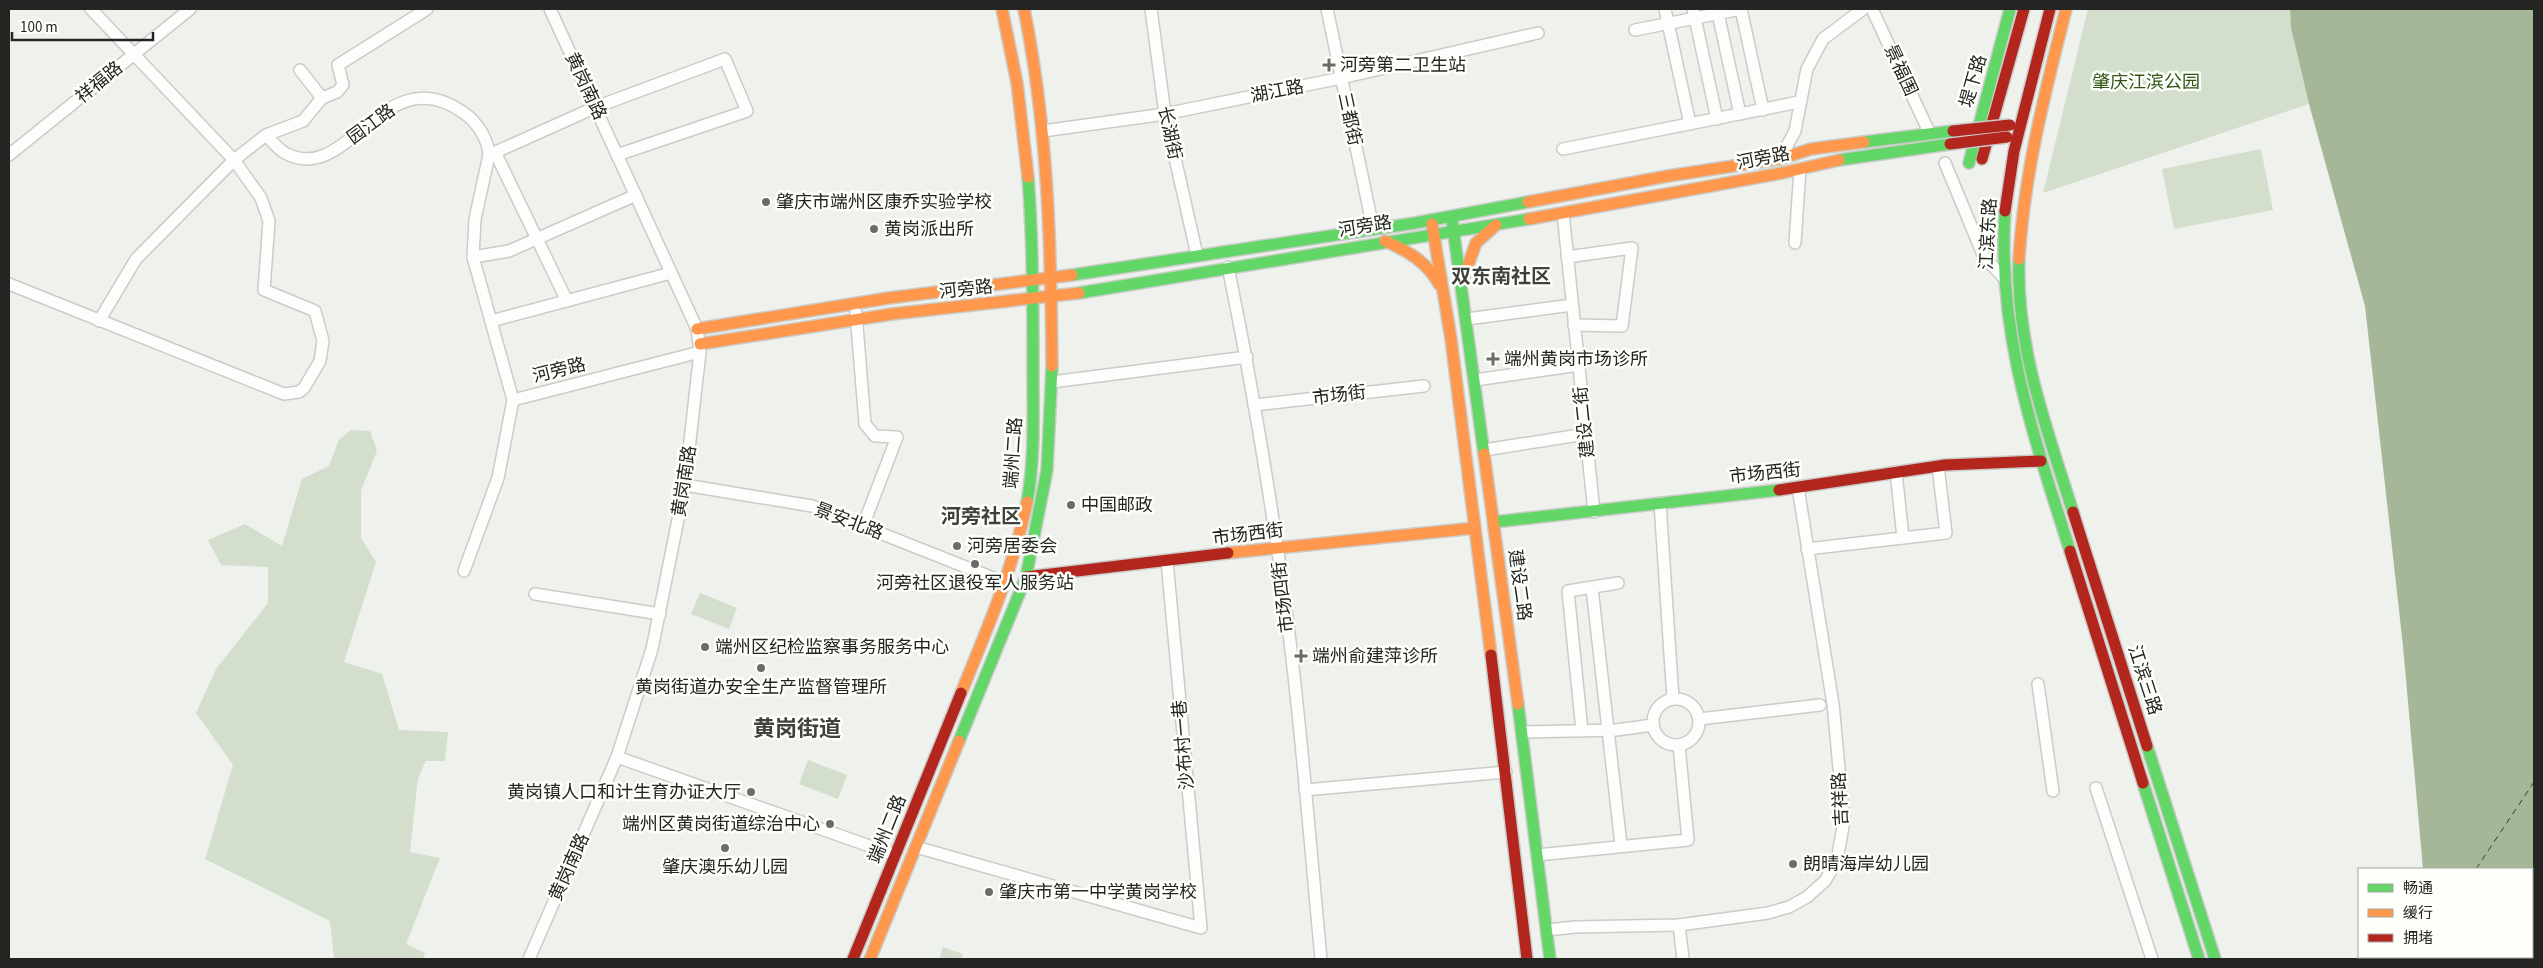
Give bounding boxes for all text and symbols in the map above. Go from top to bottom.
scale bar [12,10,154,42]
text: 100 m [20,17,58,38]
street label: 景福围 [1878,40,1923,100]
street label: 黄岗南路 [559,48,612,124]
street label: 堤下路 [1954,52,1993,111]
place label: 河旁第二卫生站 [1340,53,1466,78]
street label: 祥福路 [70,56,128,109]
marker: 河旁第二卫生站 [1322,58,1336,72]
park label: 肇庆江滨公园 [2092,70,2200,95]
street label: 湖江路 [1248,74,1306,109]
street label: 三都街 [1332,90,1367,148]
street label: 园江路 [342,98,400,150]
street label: 长湖街 [1152,104,1187,162]
street label: 河旁路 [1734,141,1792,176]
place label: 肇庆市端州区康乔实验学校 [776,190,992,215]
marker: 肇庆市端州区康乔实验学校 [760,196,772,208]
street label: 江滨东路 [1974,197,2003,271]
street label: 河旁路 [1336,210,1394,243]
place label: 黄岗派出所 [884,217,974,242]
marker: 黄岗派出所 [868,223,880,235]
district label: 双东南社区 [1451,263,1551,291]
street label: 河旁路 [938,274,994,305]
place label: 端州黄岗市场诊所 [1504,347,1648,372]
street label: 河旁路 [530,352,588,389]
marker: 端州黄岗市场诊所 [1486,352,1500,366]
street label: 市场街 [1311,380,1367,411]
street label: 建设二街 [1568,385,1601,459]
street label: 端州二路 [999,416,1028,490]
street label: 黄岗南路 [667,444,702,519]
street label: 市场西街 [1728,457,1802,490]
place label: 中国邮政 [1081,493,1153,518]
street label: 景安北路 [811,497,887,546]
marker: 中国邮政 [1065,499,1077,511]
district label: 河旁社区 [941,503,1021,531]
street label: 市场西街 [1211,518,1285,551]
place label: 河旁居委会 [967,534,1057,559]
marker: 河旁居委会 [951,540,963,552]
street label: 建设二路 [1502,548,1537,622]
marker: 河旁社区退役军人服务站 [969,558,981,570]
street label: 市场四街 [1267,560,1300,634]
place label: 河旁社区退役军人服务站 [876,571,1074,596]
place label: 端州区纪检监察事务服务中心 [715,635,949,660]
marker: 端州区纪检监察事务服务中心 [699,641,711,653]
street label: 江滨三路 [2122,642,2168,718]
place label: 端州俞建萍诊所 [1312,644,1438,669]
marker: 端州俞建萍诊所 [1294,649,1308,663]
marker: 黄岗街道办安全生产监督管理所 [755,662,767,674]
place label: 黄岗街道办安全生产监督管理所 [635,675,887,700]
street label: 沙布村一巷 [1167,699,1200,791]
district label: 黄岗街道 [753,713,841,745]
street label: 吉祥路 [1827,771,1854,827]
place label: 黄岗镇人口和计生育办证大厅 [507,780,741,805]
marker: 黄岗镇人口和计生育办证大厅 [745,786,757,798]
street label: 端州二路 [862,791,913,867]
place label: 端州区黄岗街道综治中心 [622,812,820,837]
marker: 端州区黄岗街道综治中心 [824,818,836,830]
street label: 黄岗南路 [543,829,596,905]
marker: 肇庆澳乐幼儿园 [719,842,731,854]
place label: 朗晴海岸幼儿园 [1803,852,1929,877]
place label: 肇庆澳乐幼儿园 [662,855,788,880]
marker: 朗晴海岸幼儿园 [1787,858,1799,870]
legend [2358,868,2533,958]
text: 畅通 [2403,878,2433,899]
place label: 肇庆市第一中学黄岗学校 [999,880,1197,905]
marker: 肇庆市第一中学黄岗学校 [983,886,995,898]
text: 缓行 [2403,903,2433,924]
text: 拥堵 [2403,928,2433,949]

